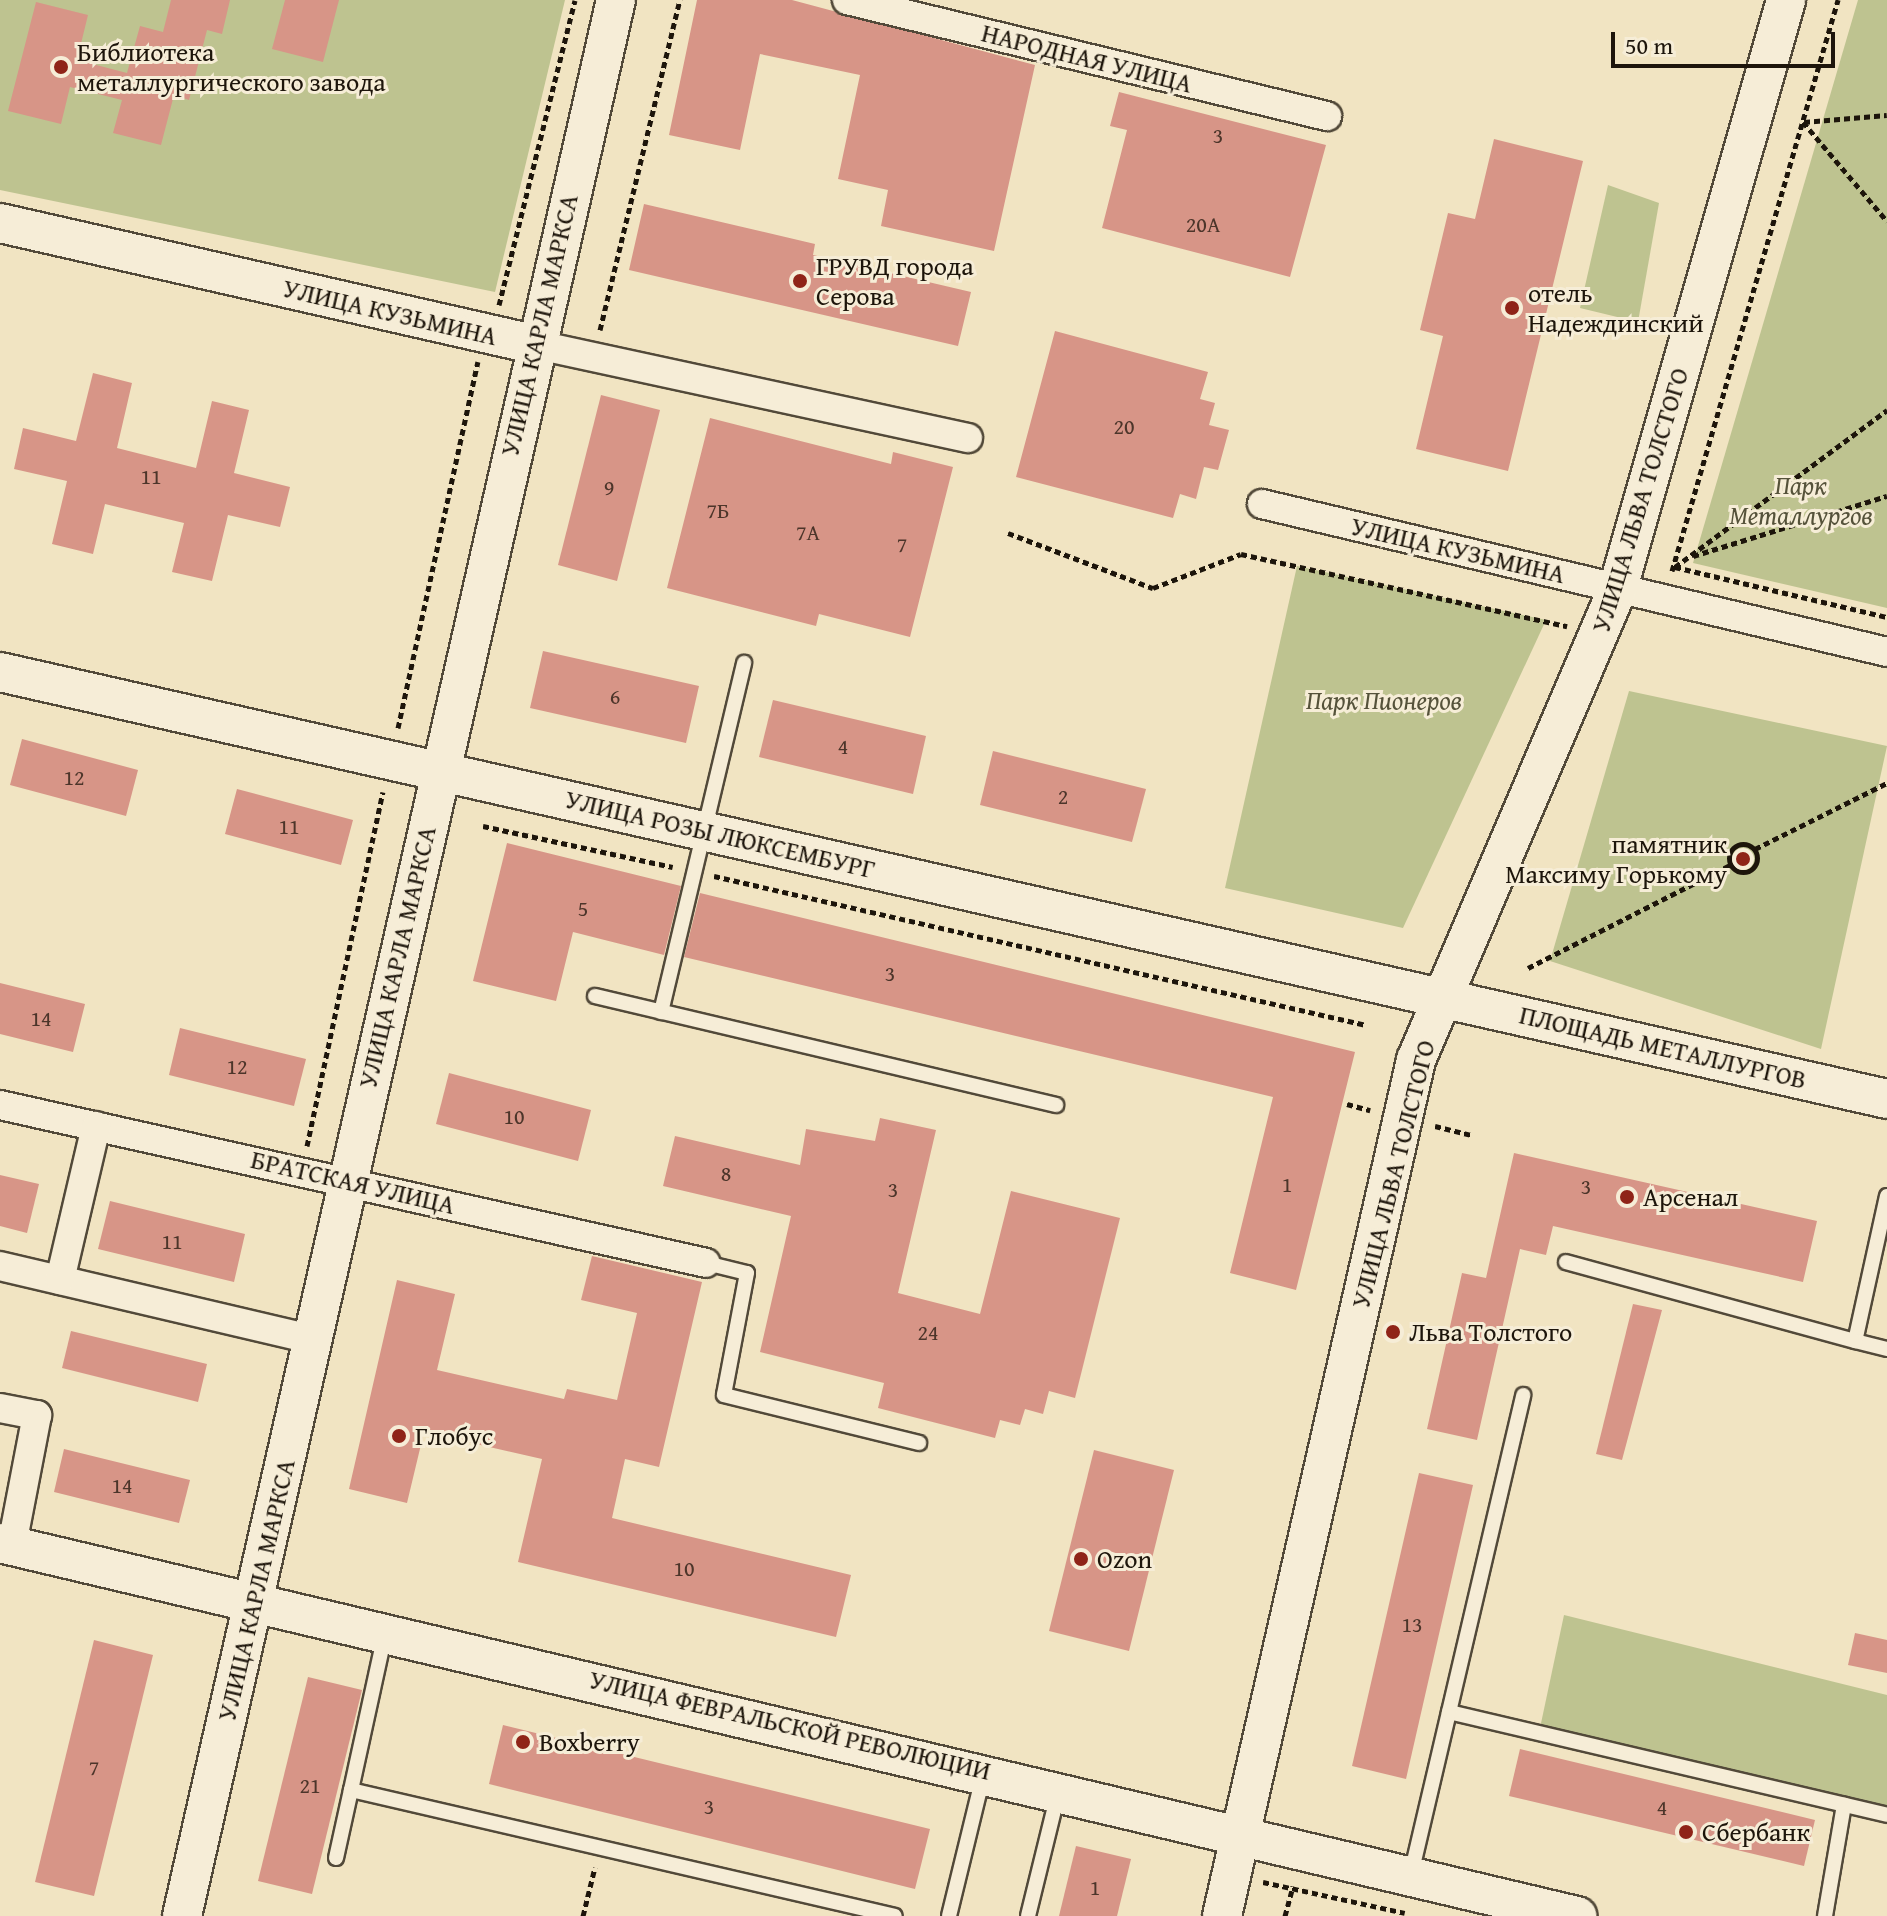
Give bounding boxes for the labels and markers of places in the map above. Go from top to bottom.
place label: Библиотека металлургического завода [77,36,386,98]
marker: Библиотека металлургического завода [52,58,70,76]
place label: ГРУВД города Серова [816,250,974,312]
marker: ГРУВД города Серова [791,272,809,290]
place label: отель Надеждинский [1528,277,1704,338]
marker: отель Надеждинский [1503,299,1521,317]
place label: памятник Максиму Горькому [1505,828,1727,890]
marker: памятник Максиму Горькому [1734,850,1752,868]
place label: Арсенал [1643,1181,1738,1213]
marker: Арсенал [1618,1188,1636,1206]
place label: Льва Толстого [1409,1316,1572,1348]
marker: Льва Толстого [1384,1323,1402,1341]
place label: Глобус [415,1420,493,1452]
marker: Глобус [390,1427,408,1445]
place label: Ozon [1097,1543,1152,1575]
marker: Ozon [1072,1550,1090,1568]
place label: Boxberry [539,1726,640,1758]
marker: Boxberry [514,1733,532,1751]
place label: Сбербанк [1702,1816,1810,1848]
marker: Сбербанк [1677,1823,1695,1841]

